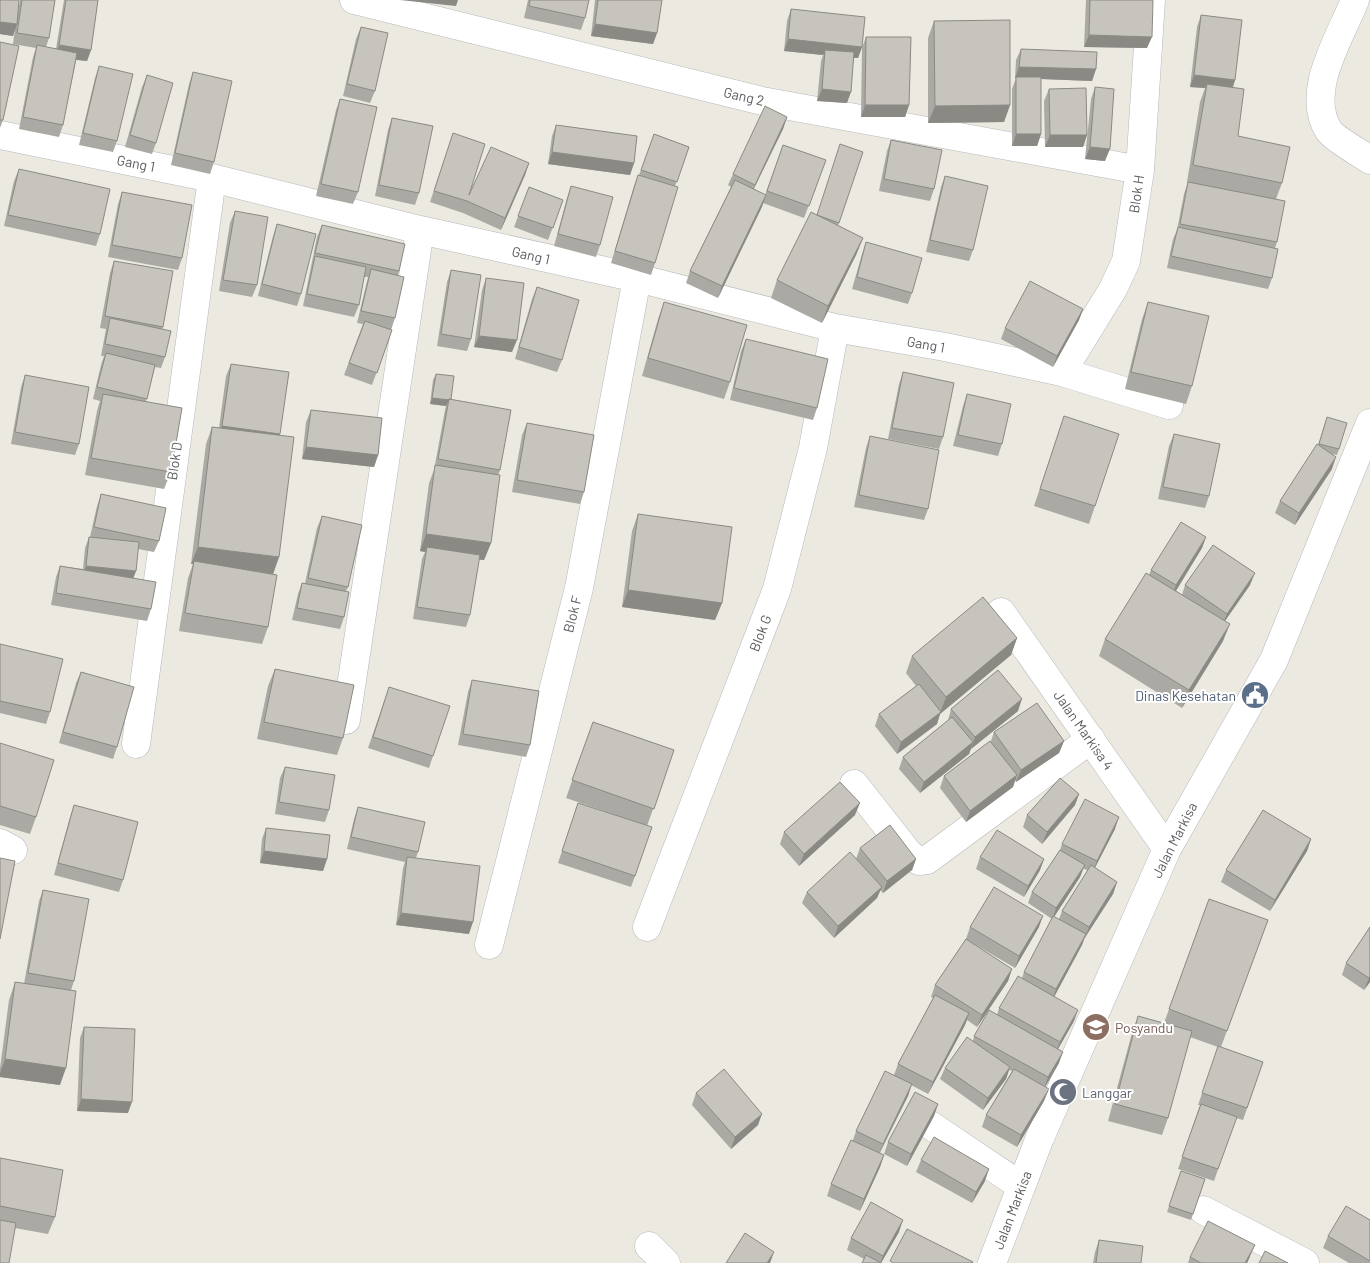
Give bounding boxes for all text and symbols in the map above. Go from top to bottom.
street label: Gang 2 [722,83,766,109]
street label: Gang 1 [116,151,156,175]
street label: Blok H [1125,174,1147,214]
street label: Gang 1 [510,242,552,268]
street label: Gang 1 [906,332,946,356]
street label: Blok D [163,441,185,481]
street label: Blok F [559,594,585,634]
street label: Blok G [745,612,775,654]
public building icon: Dinas Kesehatan [1240,680,1270,710]
street label: Jalan Markisa 4 [1050,687,1118,773]
place label: Dinas Kesehatan [1135,687,1236,704]
street label: Jalan Markisa [1148,799,1200,881]
school or university icon: Posyandu [1081,1012,1111,1042]
place label: Posyandu [1115,1019,1173,1036]
mosque icon: Langgar [1048,1077,1078,1107]
place label: Langgar [1082,1084,1132,1101]
street label: Jalan Markisa [989,1168,1035,1252]

